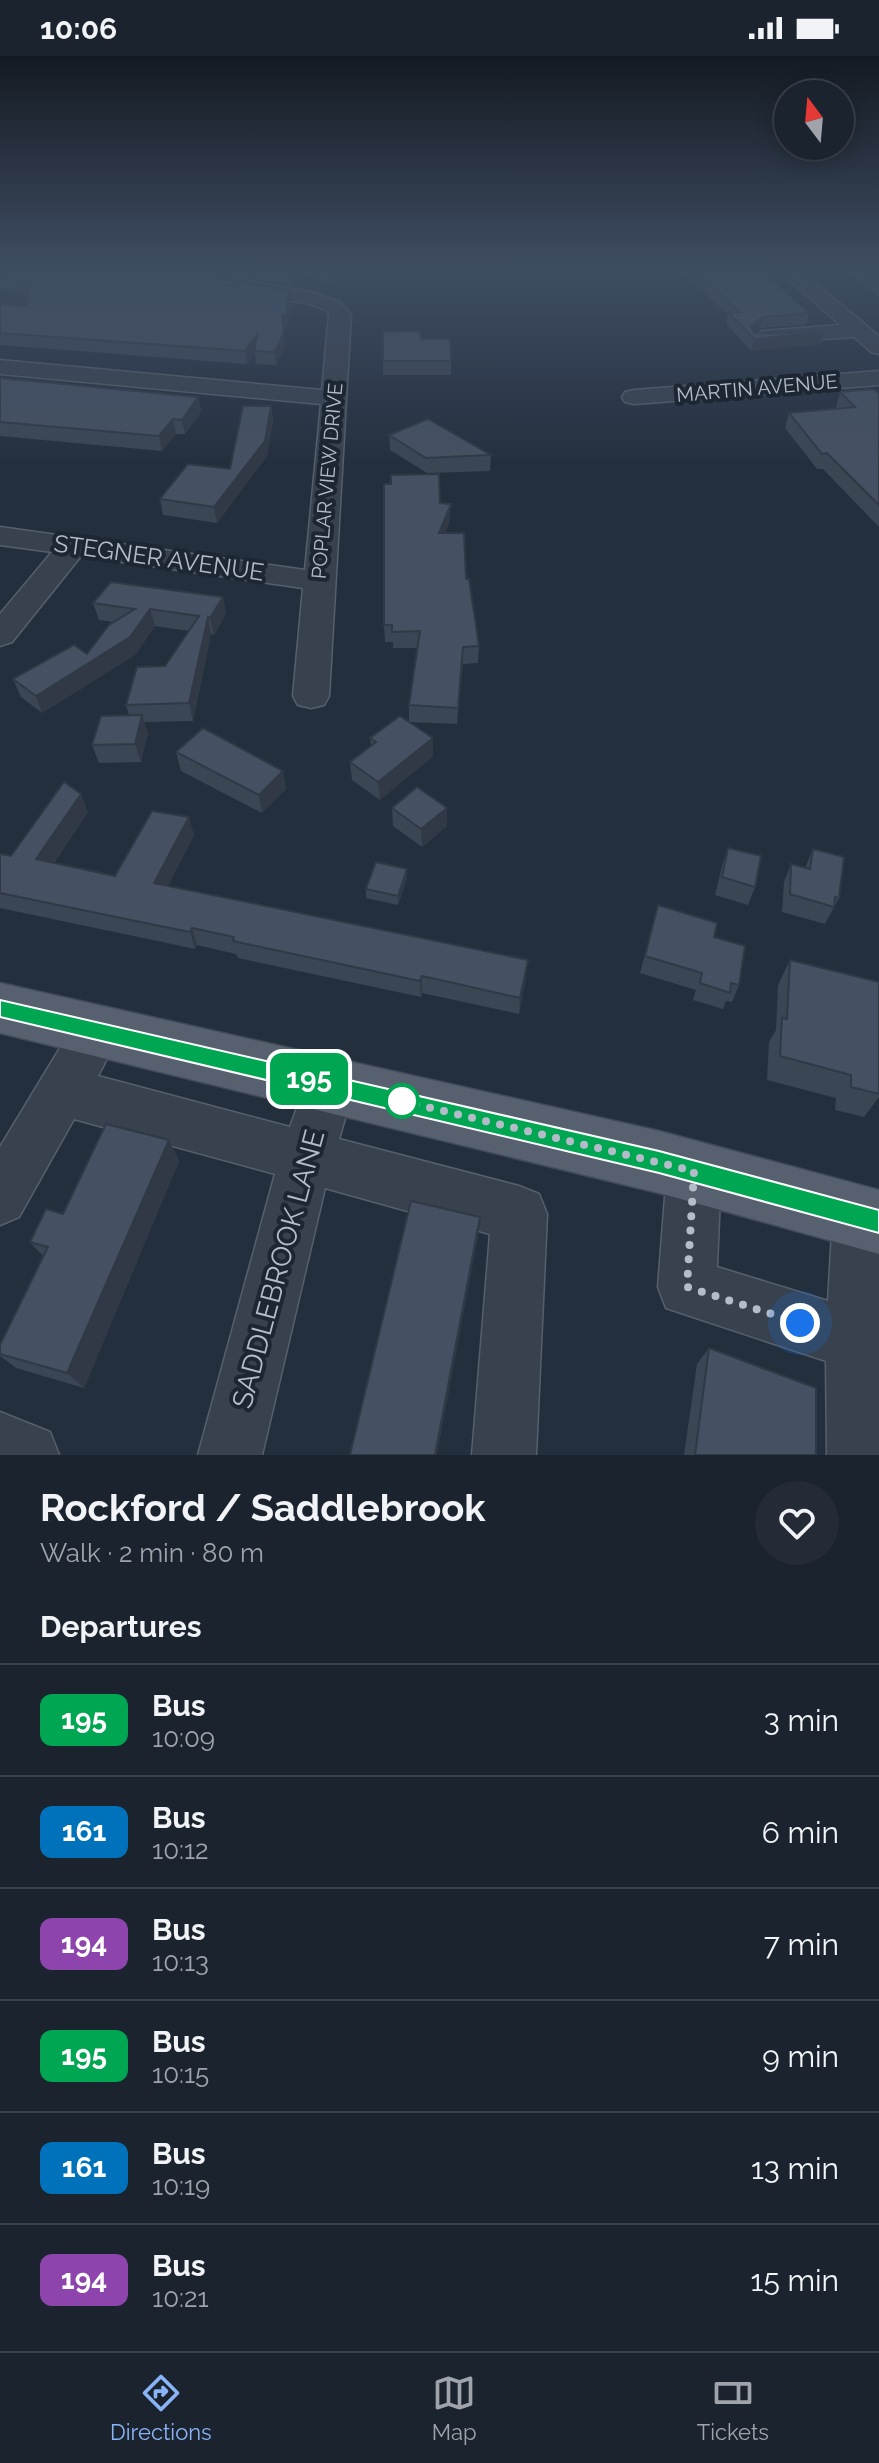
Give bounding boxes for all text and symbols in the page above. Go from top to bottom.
text: 10:06 [40,11,117,46]
north arrow [774,80,854,160]
map controls [774,80,854,160]
street label: MARTIN AVENUE [675,369,839,407]
street label: POPLAR VIEW DRIVE [306,382,348,580]
street label: STEGNER AVENUE [52,528,266,587]
line badge: 195 [263,1053,355,1105]
text: 195 [286,1062,332,1095]
unlabelled marker [385,1084,419,1118]
street label: SADDLEBROOK LANE [225,1126,332,1412]
your location [780,1303,820,1343]
button: heart [755,1481,839,1565]
text: Rockford / Saddlebrook [40,1485,485,1530]
text: Walk · 2 min · 80 m [40,1538,264,1568]
text: Departures [40,1609,202,1644]
text: Bus [152,1688,206,1723]
text: 195 [61,1703,107,1736]
text: 3 min [764,1703,839,1738]
text: 10:09 [152,1723,215,1753]
text: Bus [152,1800,206,1835]
text: 161 [62,1815,106,1848]
text: 6 min [762,1815,839,1850]
text: 10:12 [152,1835,209,1865]
text: Bus [152,1912,206,1947]
text: 194 [61,1927,107,1960]
text: 7 min [764,1927,839,1962]
text: 10:13 [152,1947,209,1977]
text: Bus [152,2024,206,2059]
text: 195 [61,2039,107,2072]
text: 9 min [762,2039,839,2074]
text: 10:15 [152,2059,209,2089]
text: Bus [152,2136,206,2171]
text: 161 [62,2151,106,2184]
text: 13 min [751,2151,839,2186]
text: 10:19 [152,2171,210,2201]
text: Bus [152,2248,206,2283]
text: 194 [61,2263,107,2296]
text: 15 min [751,2263,839,2298]
text: 10:21 [152,2283,209,2313]
tab: Directions [110,2371,212,2445]
tab: Map [432,2371,477,2445]
tab: Tickets [697,2371,769,2445]

